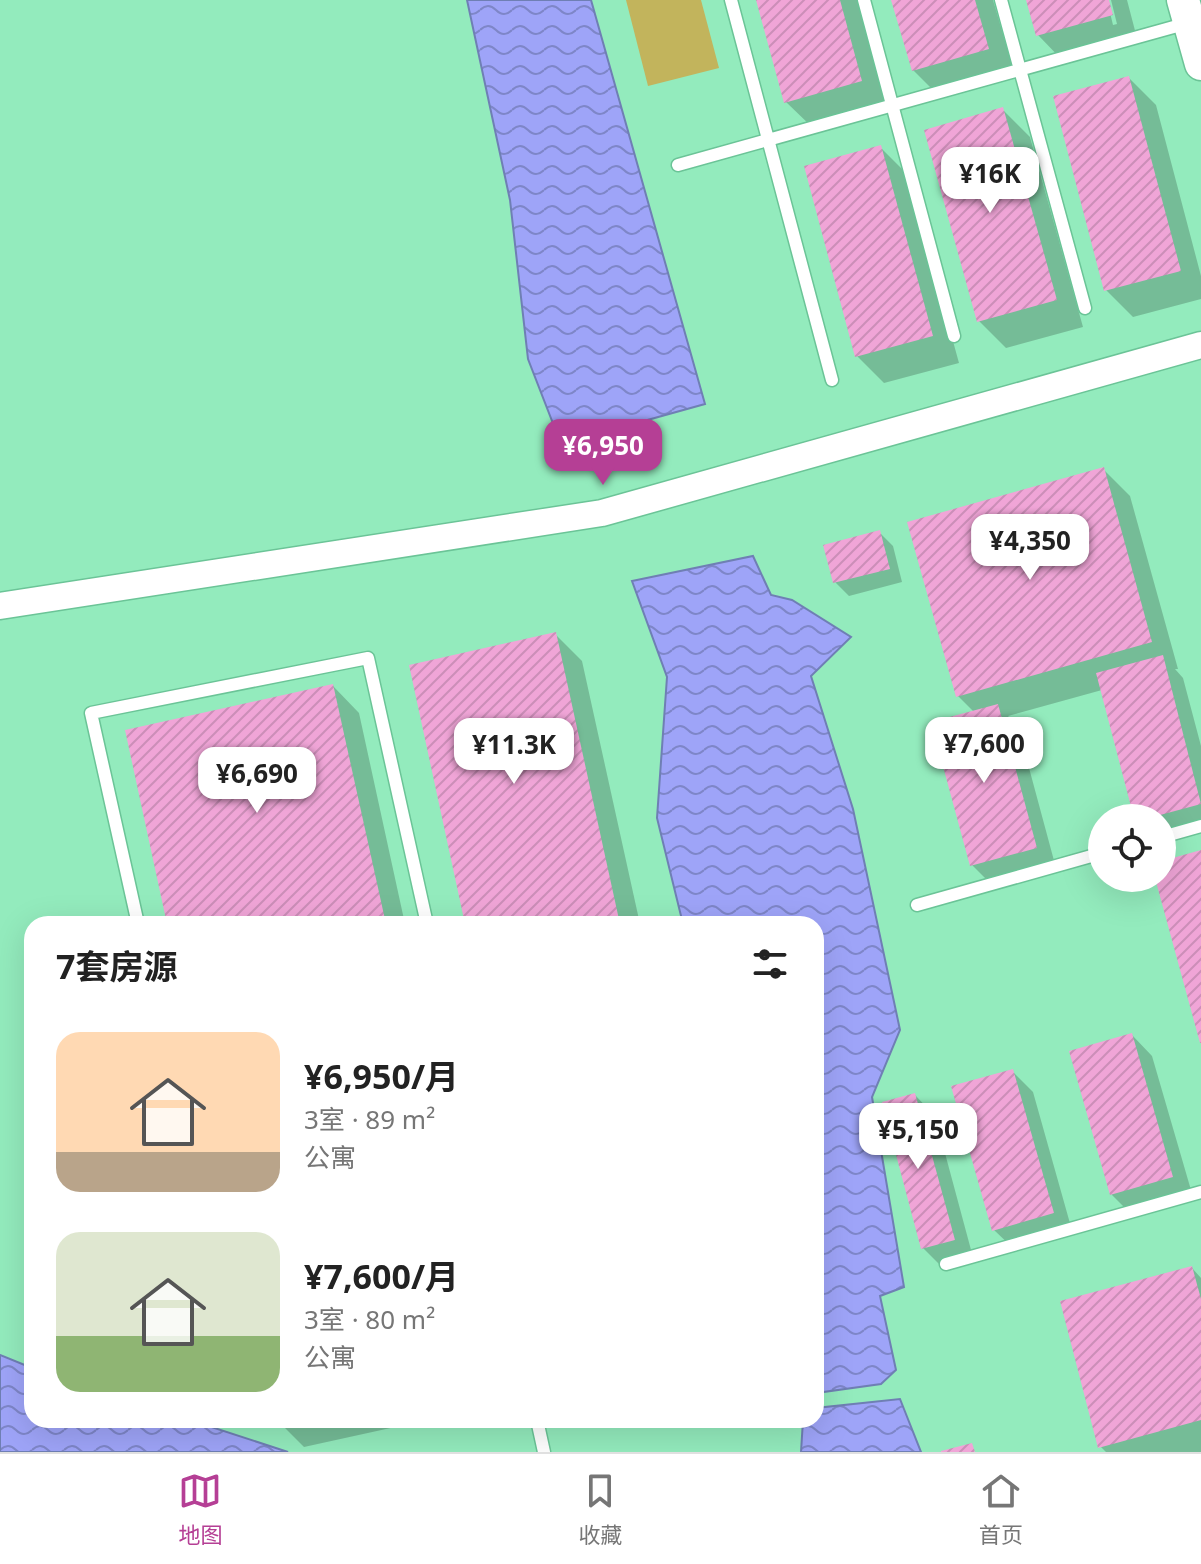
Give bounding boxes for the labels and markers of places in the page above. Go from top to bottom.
pin: ¥16K [943,147,1037,215]
pin: ¥6,950 [538,419,668,487]
pin: ¥4,350 [965,514,1095,582]
pin: ¥7,600 [919,717,1049,785]
pin: ¥11.3K [449,718,579,786]
pin: ¥6,690 [192,747,322,815]
pin: ¥5,150 [853,1103,983,1171]

